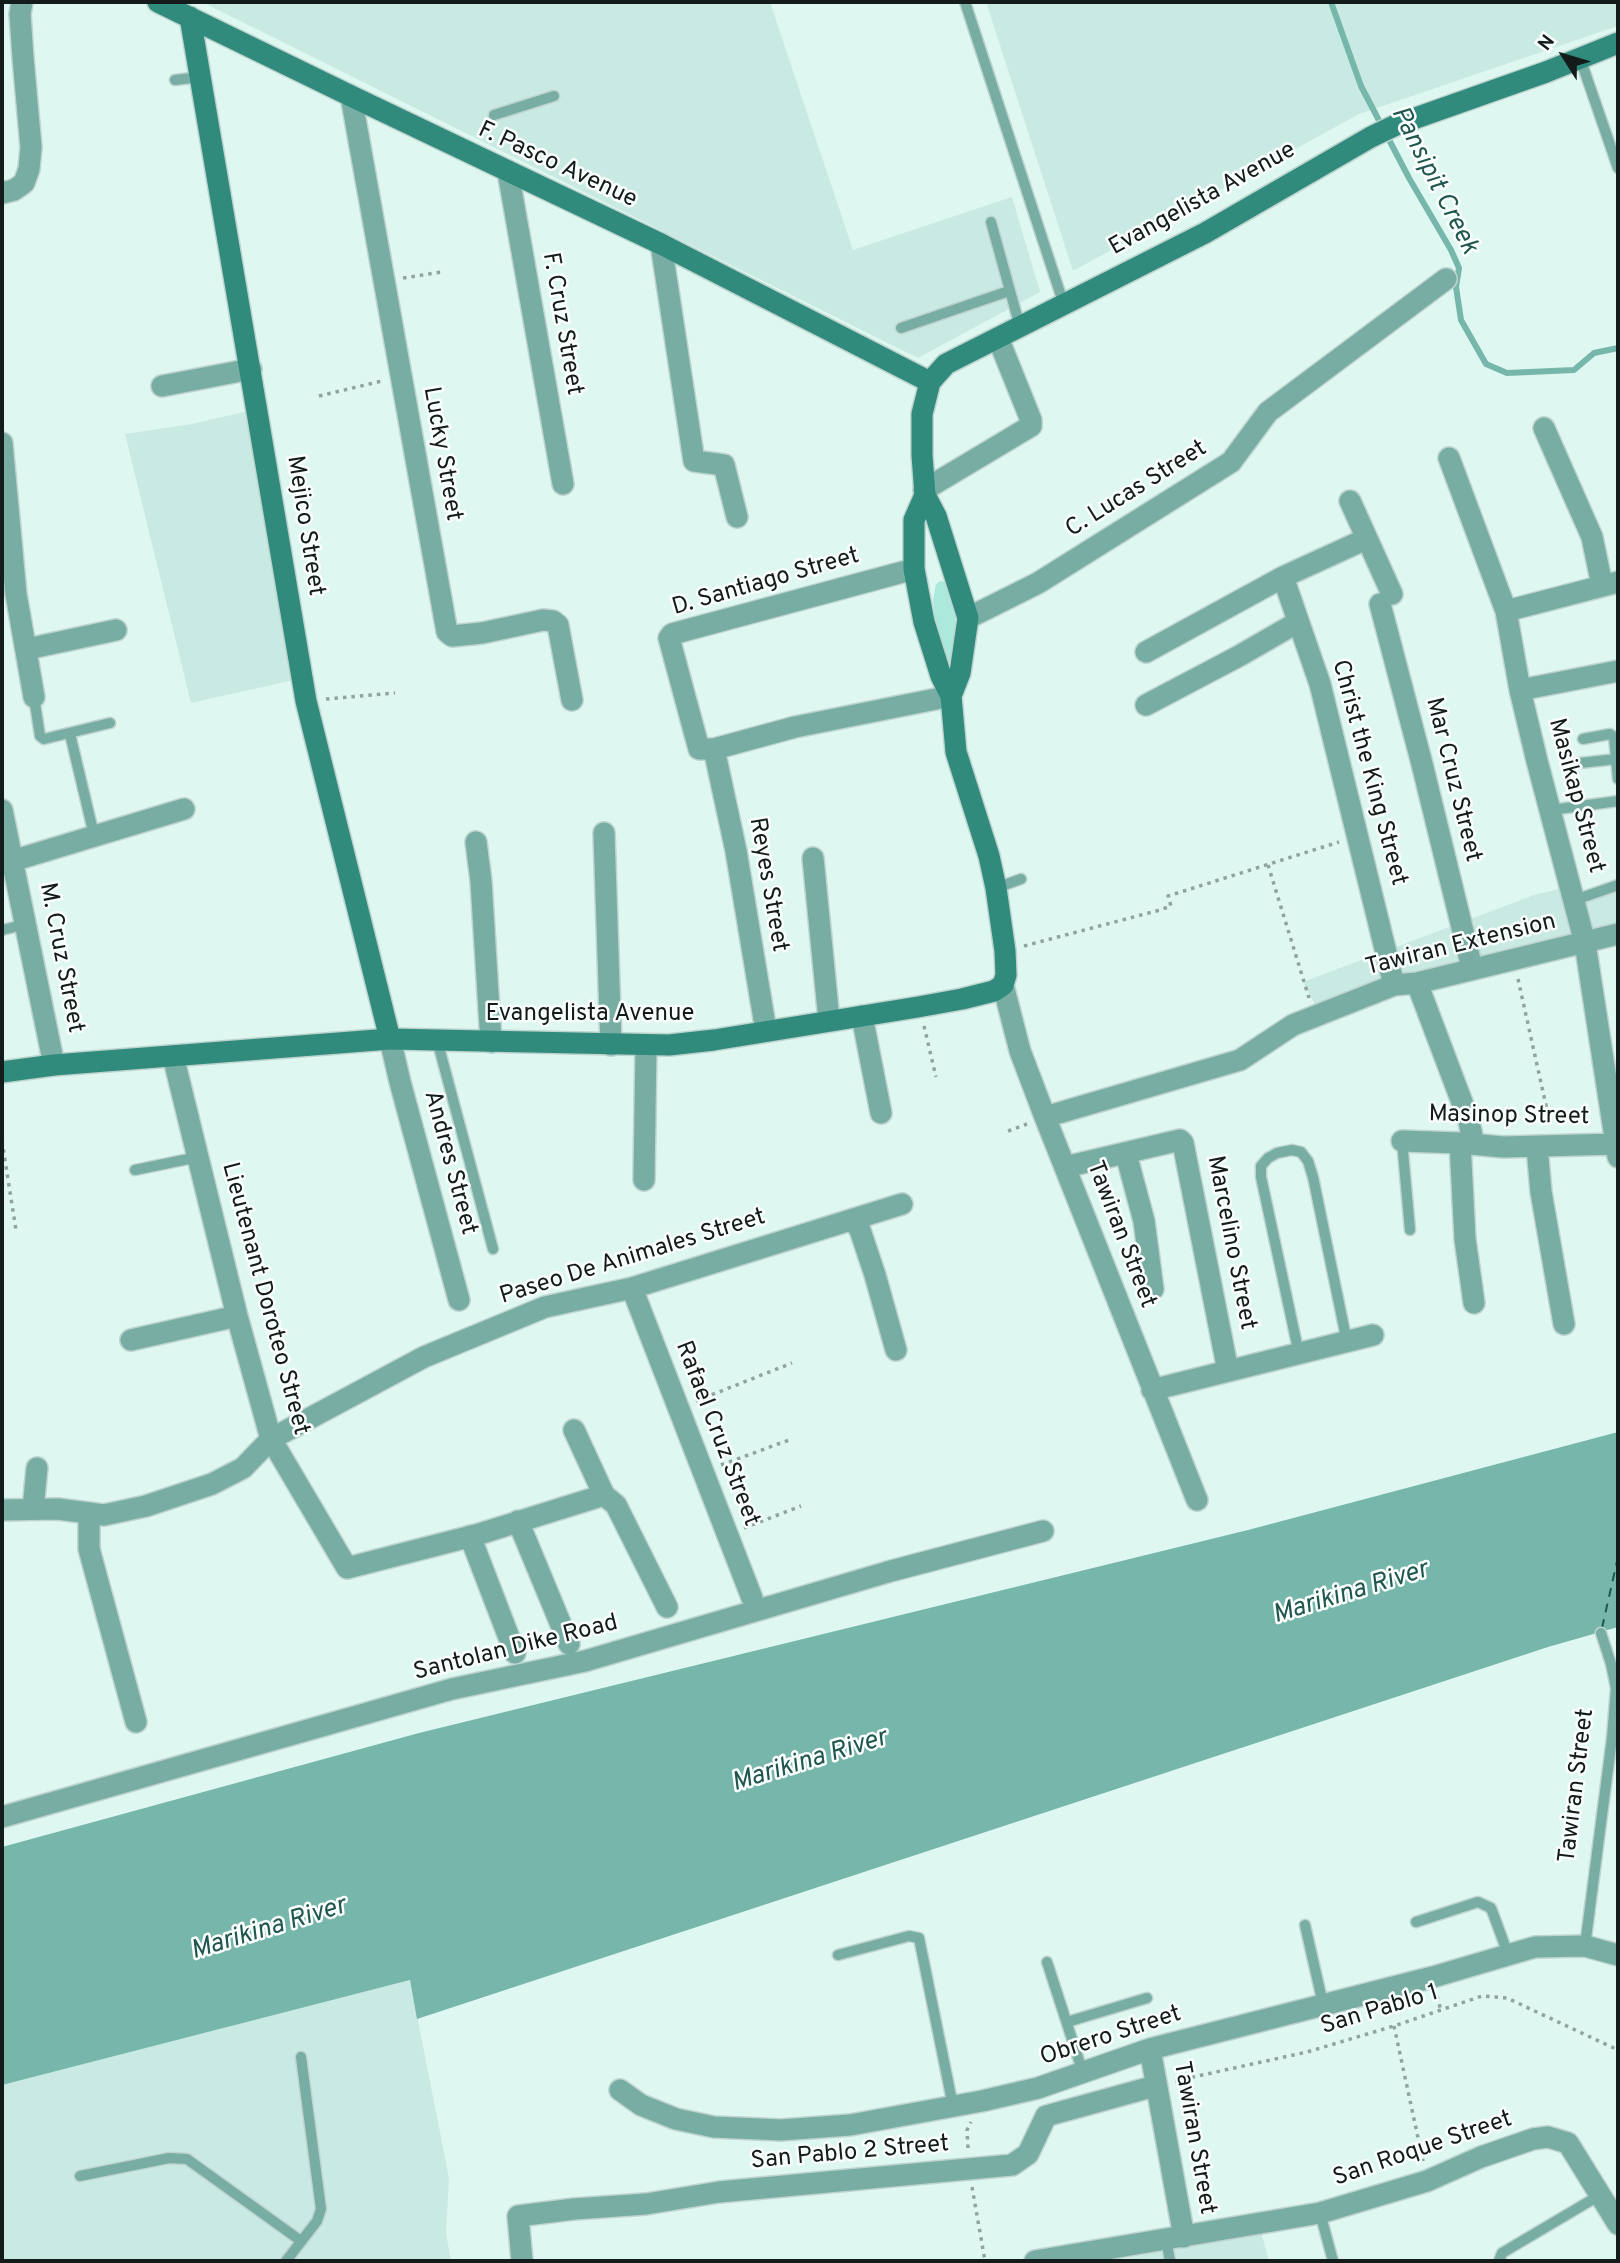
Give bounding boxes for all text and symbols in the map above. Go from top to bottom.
north arrow [1529,21,1599,91]
text: N [1534,31,1561,56]
water label: Pansipit Creek [1382,102,1484,260]
street label: F. Pasco Avenue [473,117,641,215]
street label: Evangelista Avenue [1105,137,1301,263]
street label: F. Cruz Street [534,250,588,398]
street label: Lucky Street [415,385,467,523]
street label: C. Lucas Street [1061,435,1213,545]
street label: Mejico Street [279,454,329,598]
street label: D. Santiago Street [669,543,863,623]
street label: Christ the King Street [1324,657,1412,889]
street label: Mar Cruz Street [1418,695,1486,865]
street label: Masikap Street [1541,716,1609,876]
street label: Reyes Street [741,816,793,954]
street label: M. Cruz Street [31,881,89,1035]
street label: Tawiran Extension [1363,908,1559,984]
street label: Evangelista Avenue [486,1001,694,1029]
street label: Andres Street [416,1088,482,1238]
street label: Masinop Street [1428,1101,1590,1133]
street label: Marcelino Street [1199,1154,1261,1332]
street label: Tawiran Street [1079,1157,1161,1313]
street label: Lieutenant Doroteo Street [214,1160,314,1438]
street label: Paseo De Animales Street [497,1204,769,1312]
street label: Rafael Cruz Street [667,1337,765,1531]
water label: Marikina River [1269,1556,1433,1632]
street label: Santolan Dike Road [411,1610,621,1688]
street label: Tawiran Street [1554,1707,1602,1865]
water label: Marikina River [728,1724,892,1800]
water label: Marikina River [187,1892,351,1968]
street label: San Pablo 1 [1318,1979,1442,2043]
street label: Obrero Street [1037,2001,1185,2073]
street label: Tawiran Street [1165,2059,1221,2217]
street label: San Roque Street [1330,2106,1516,2194]
street label: San Pablo 2 Street [750,2131,950,2177]

